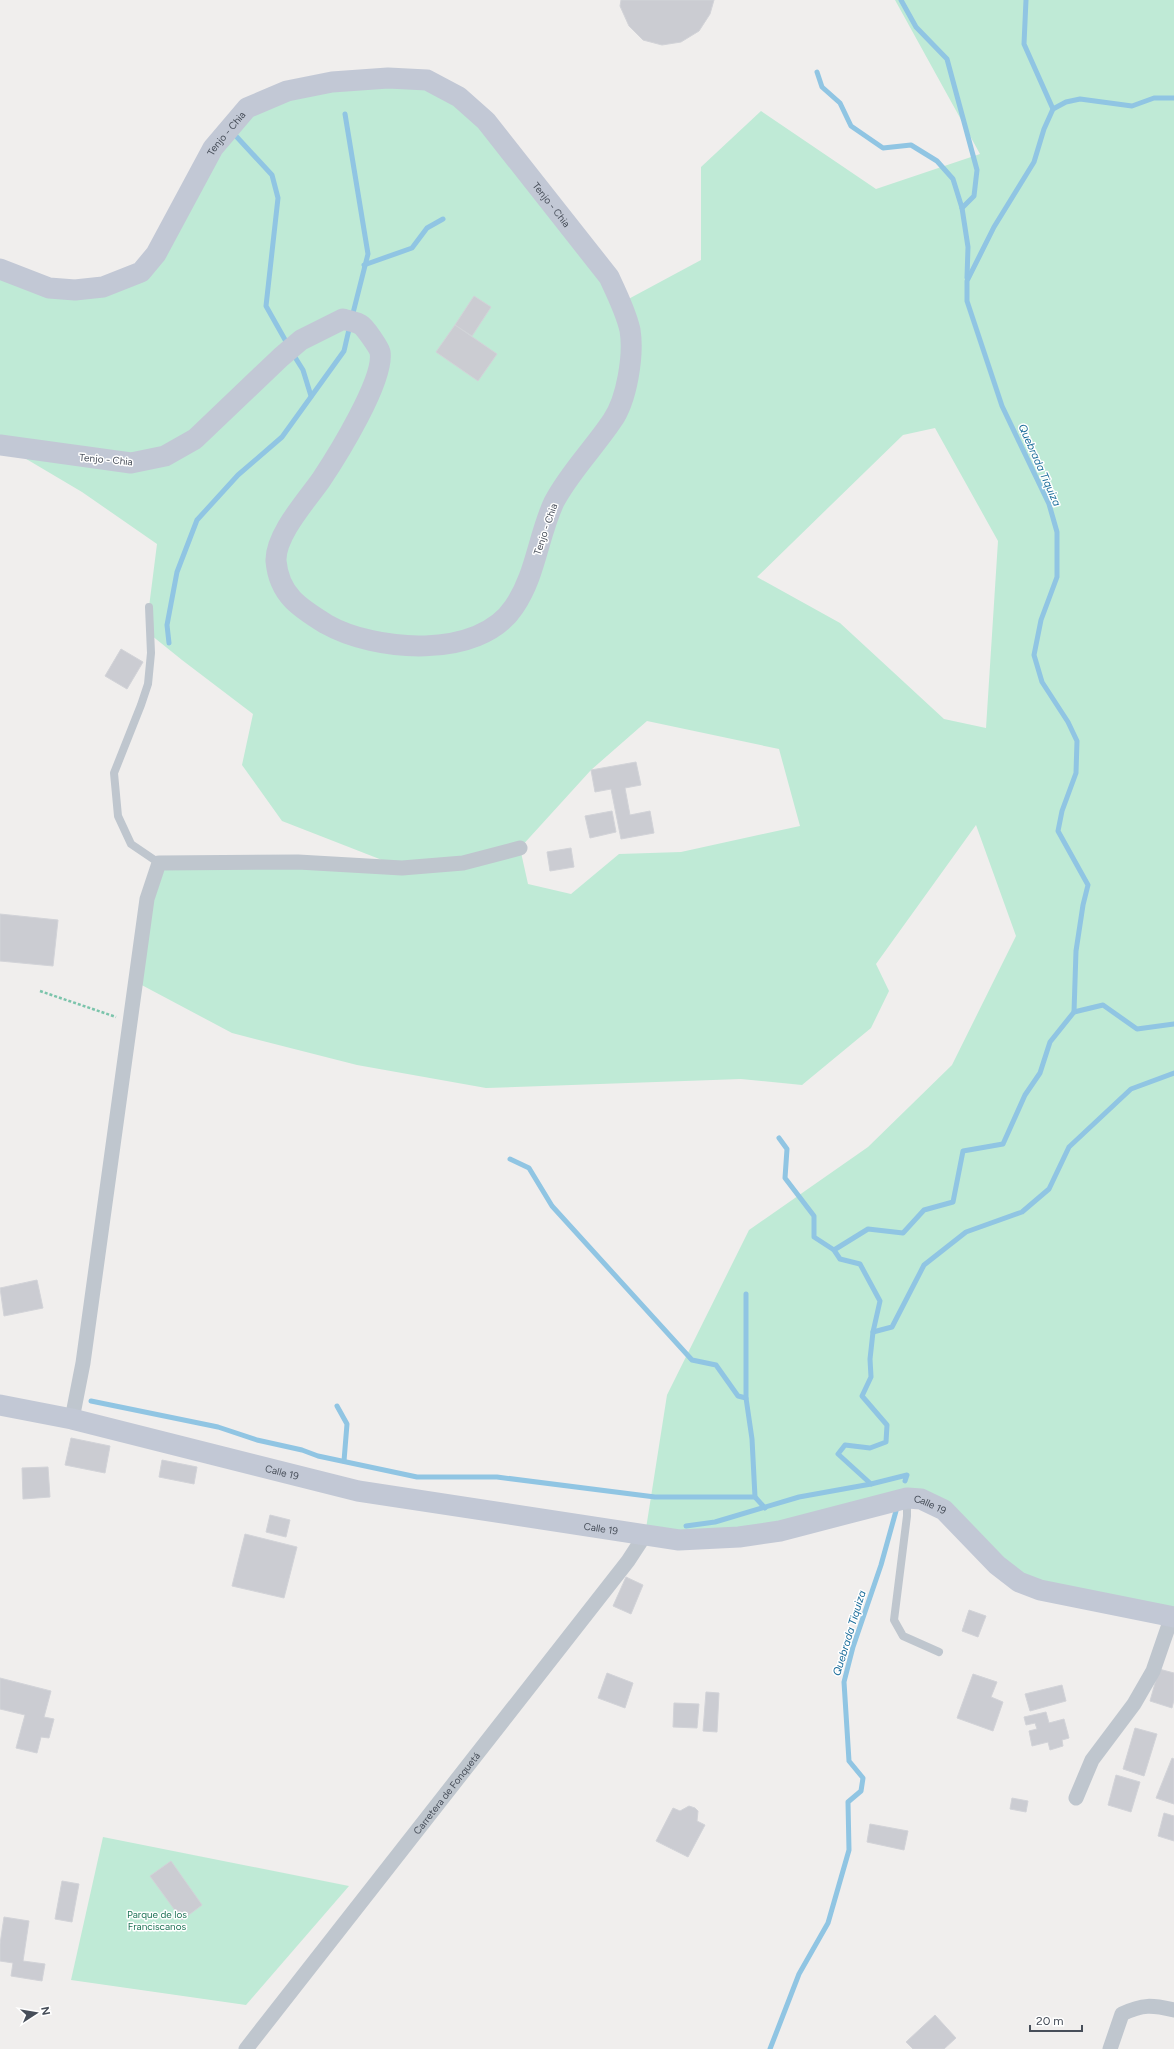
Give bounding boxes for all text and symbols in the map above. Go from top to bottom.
street label: Tenjo - Chia [204,109,248,158]
street label: Tenjo - Chia [530,179,573,230]
water label: Quebrada Tiquiza [1016,422,1064,509]
street label: Tenjo - Chia [79,451,133,468]
street label: Tenjo - Chia [531,502,560,557]
street label: Calle 19 [264,1462,301,1483]
street label: Calle 19 [914,1493,949,1517]
street label: Calle 19 [583,1520,619,1538]
water label: Quebrada Tiquiza [830,1588,869,1677]
street label: Carretera de Fonquetá [410,1750,483,1837]
park label: Parque de los Franciscanos [127,1908,187,1933]
north arrow [16,1993,56,2033]
text: N [38,2006,53,2017]
scale bar [1030,2007,1082,2033]
text: 20 m [1036,2014,1064,2028]

